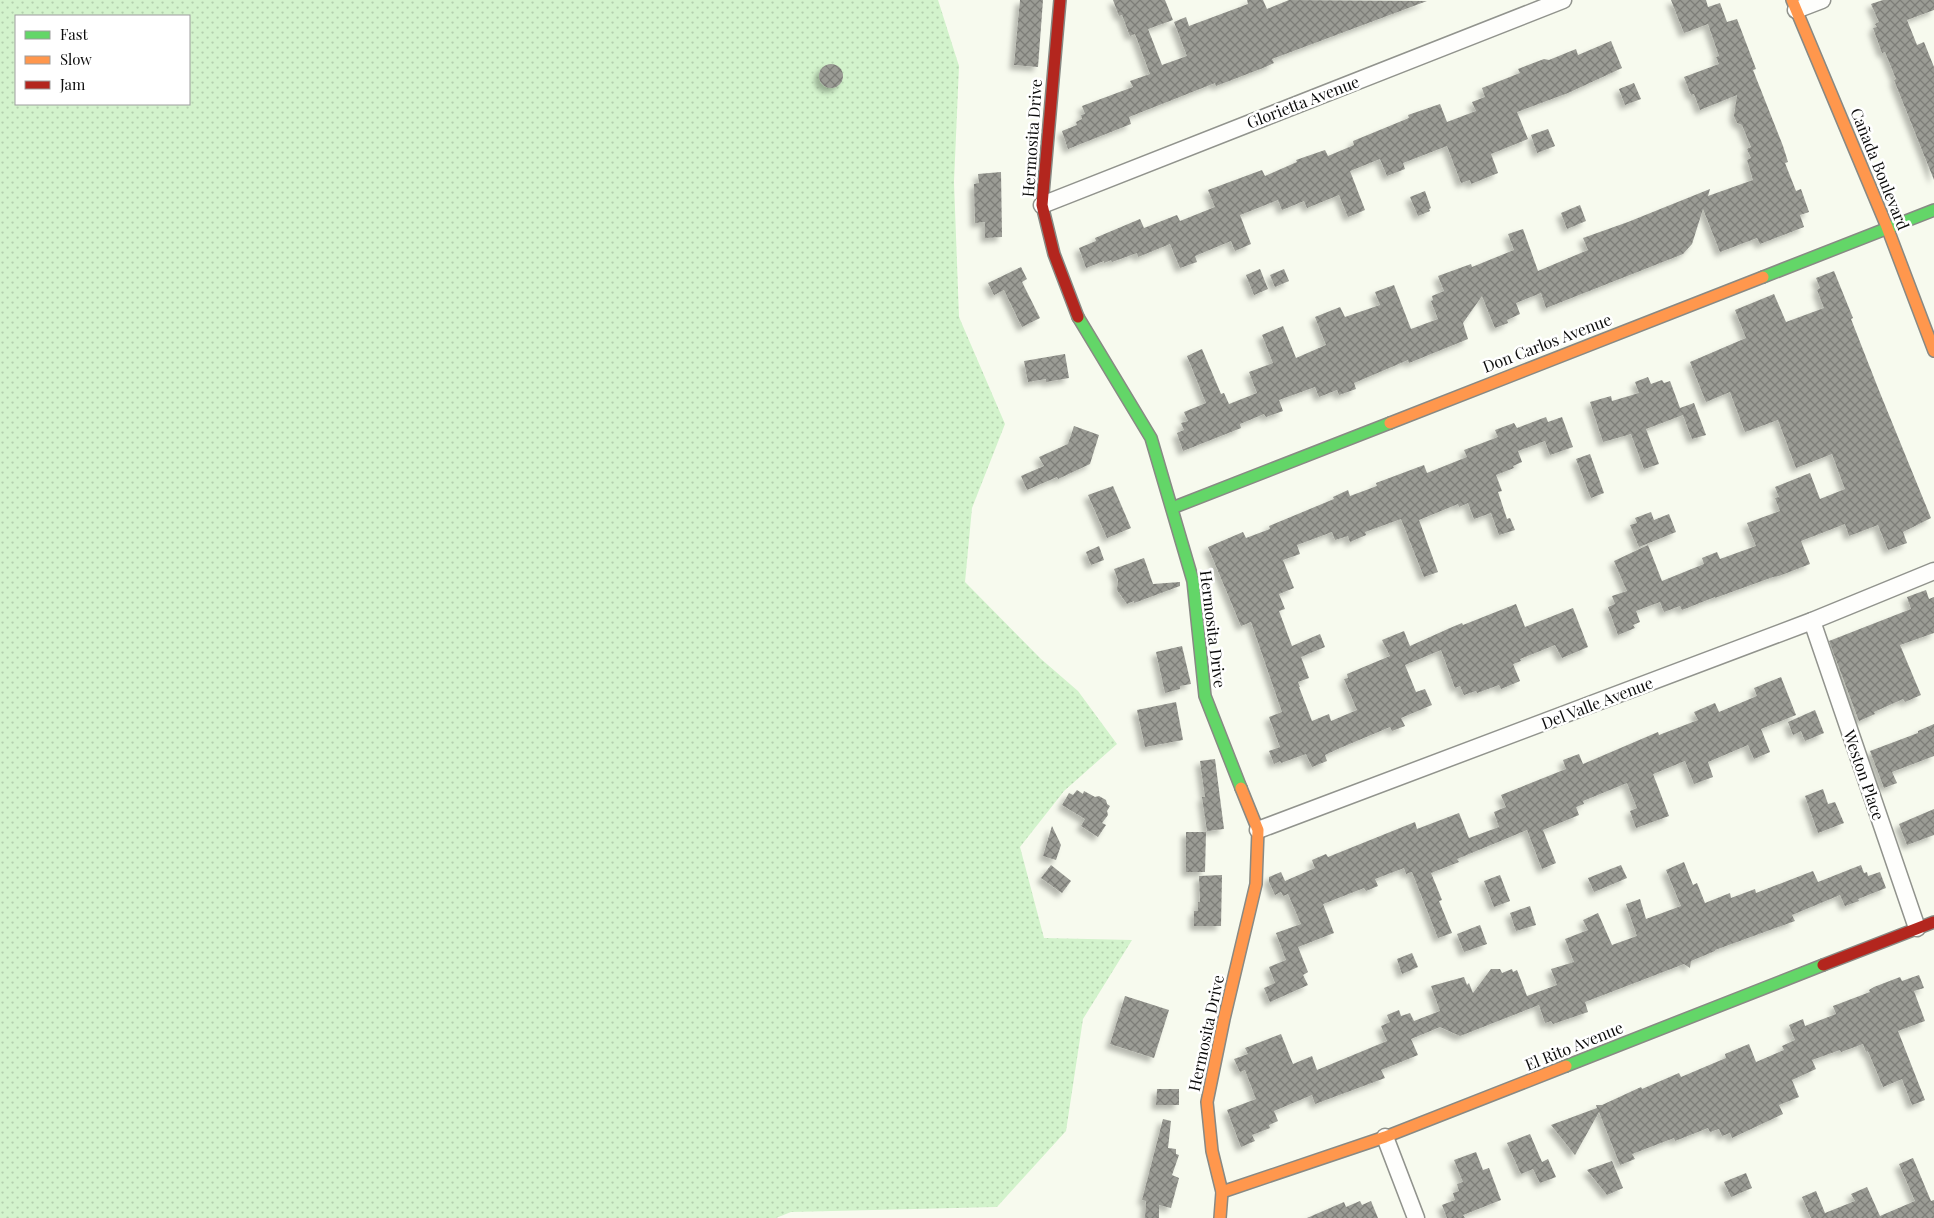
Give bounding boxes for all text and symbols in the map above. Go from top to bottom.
legend [15,15,190,105]
text: Fast [60,24,89,44]
text: Slow [60,49,92,69]
street label: Glorietta Avenue [1244,70,1362,133]
text: Jam [59,74,86,94]
street label: Hermosita Drive [1017,78,1046,198]
street label: Cañada Boulevard [1846,105,1915,233]
street label: Don Carlos Avenue [1479,308,1614,377]
street label: Hermosita Drive [1196,569,1231,689]
street label: Del Valle Avenue [1538,672,1656,733]
street label: Weston Place [1839,726,1890,823]
street label: Hermosita Drive [1183,973,1228,1093]
street label: El Rito Avenue [1522,1016,1626,1075]

